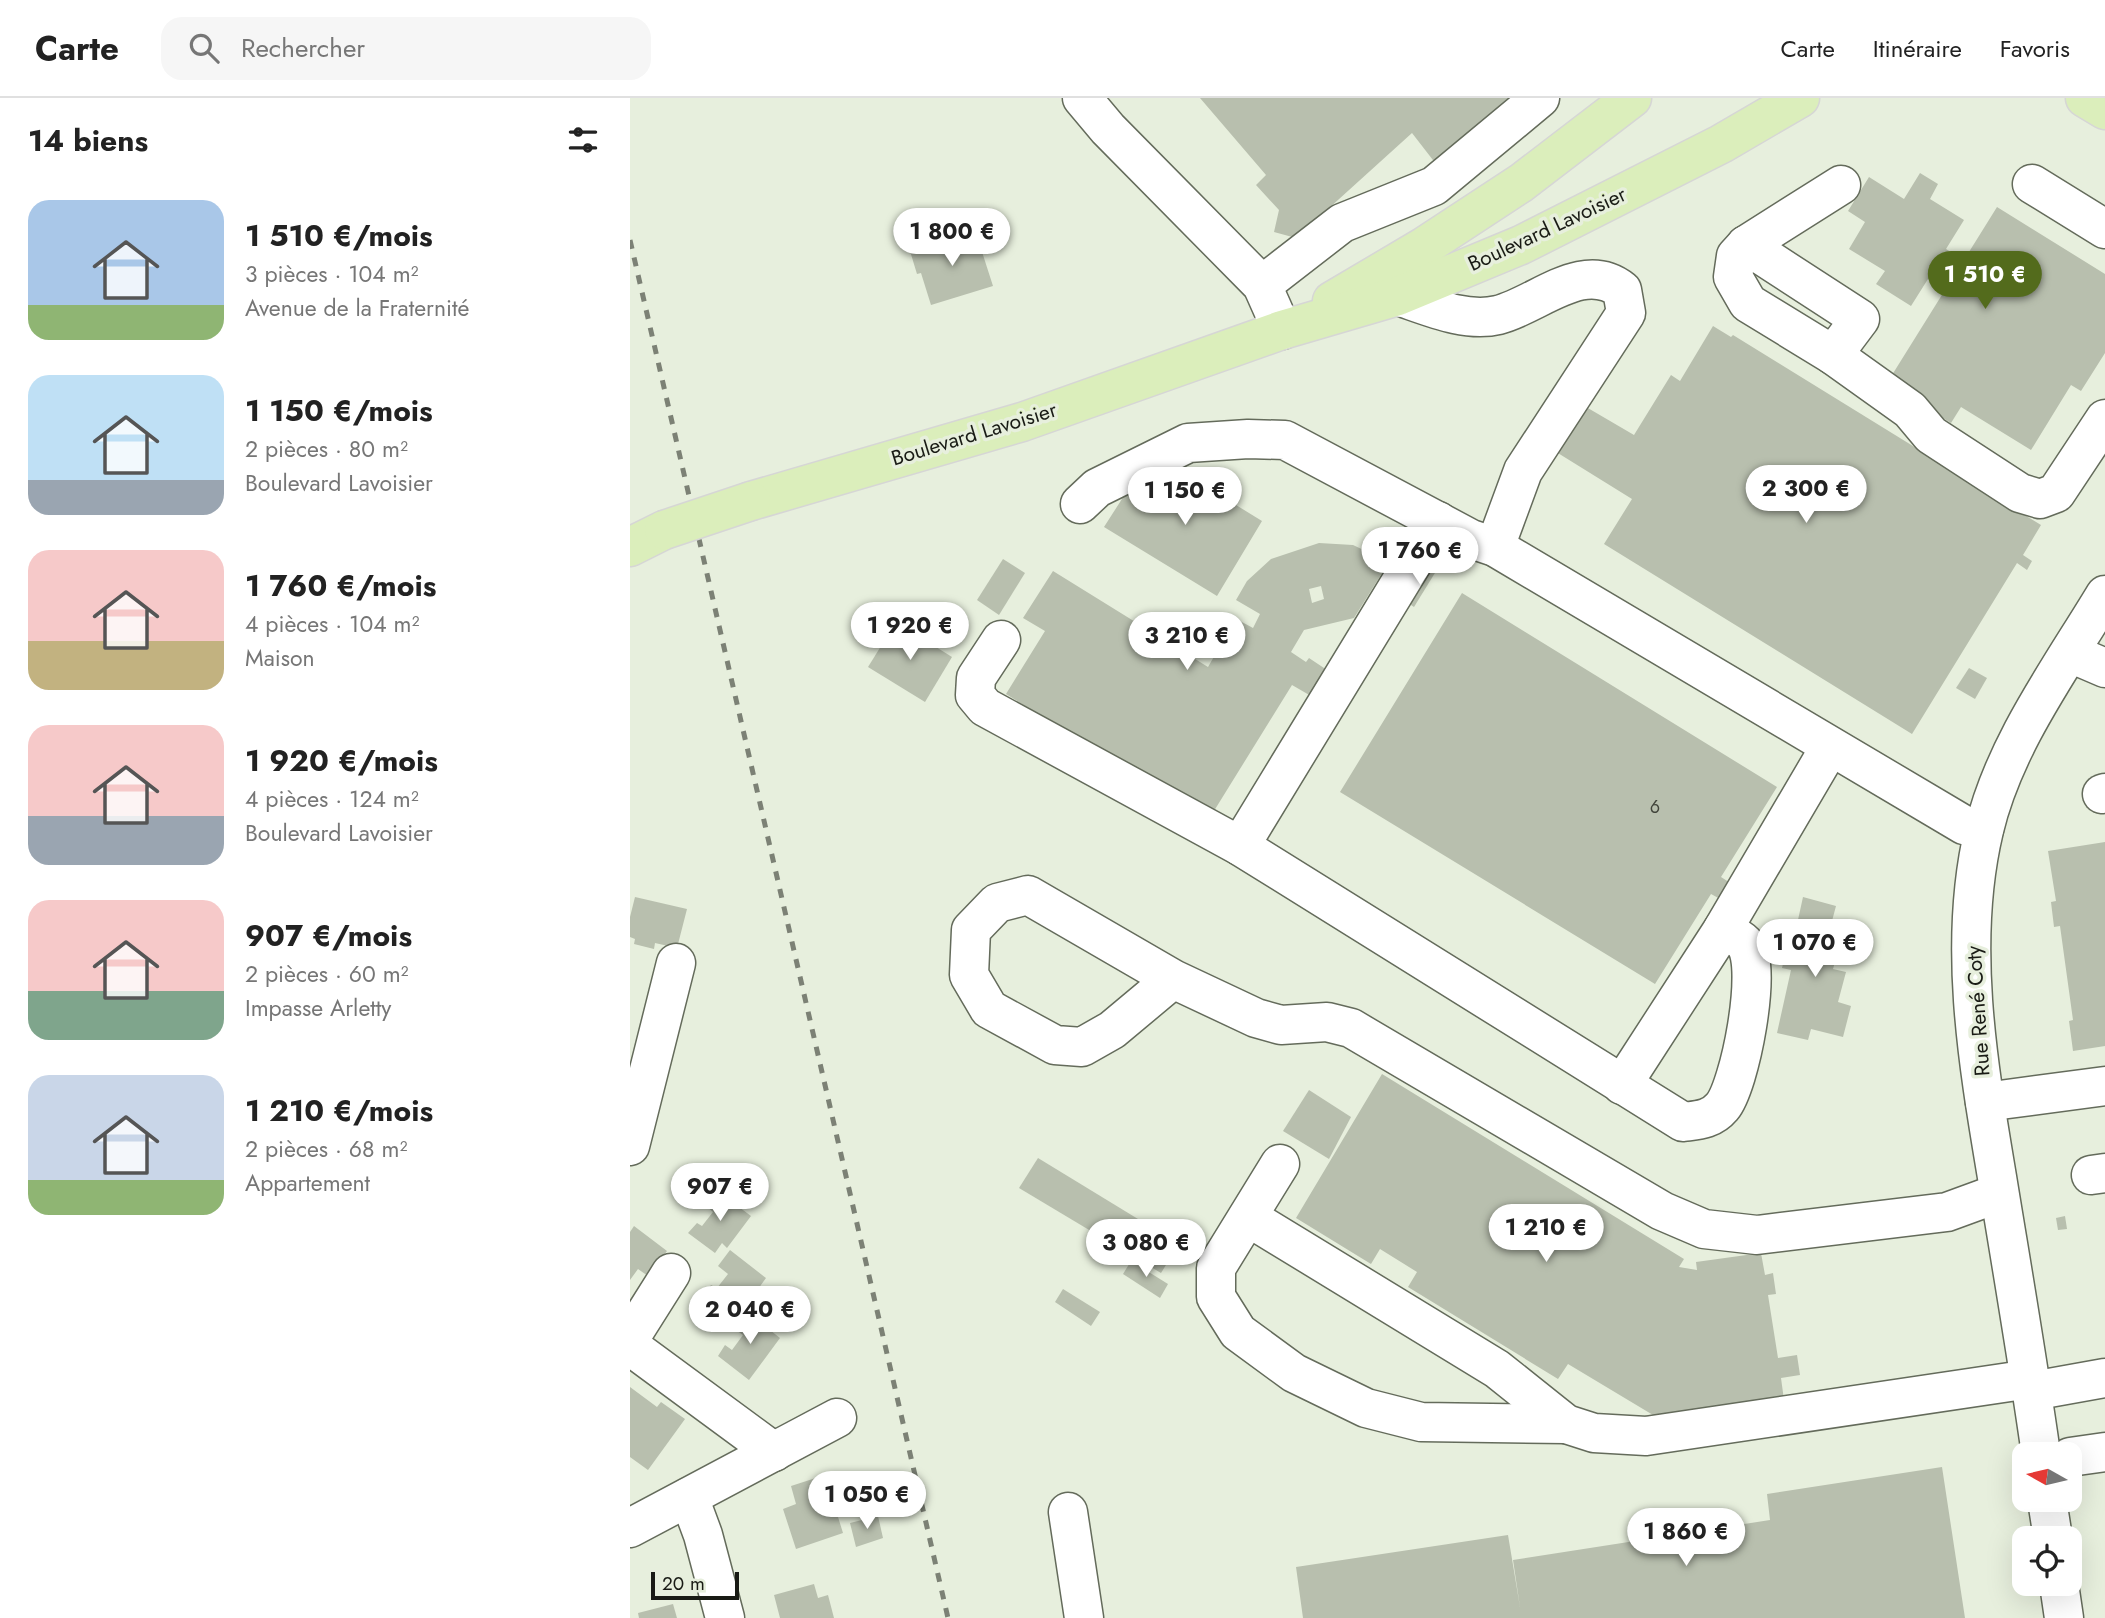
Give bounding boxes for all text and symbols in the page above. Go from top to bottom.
search box [161,17,651,80]
text: Carte [35,25,119,72]
icon: search [185,29,223,67]
text: Rechercher [241,29,365,67]
text: Carte [1780,31,1835,66]
text: Itinéraire [1873,31,1962,66]
text: Favoris [2000,31,2070,66]
text: 14 biens [28,119,148,162]
icon: filters [564,121,602,159]
street label: Boulevard Lavoisier [1463,179,1632,279]
pin: 1 800 € [887,208,1017,268]
text: 1 510 €/mois [245,214,433,257]
text: 1 800 € [909,214,995,248]
icon: home [84,228,168,312]
pin: 1 510 € [1920,252,2050,311]
text: 3 pièces · 104 m² [245,257,419,291]
text: 1 510 € [1944,257,2026,291]
text: Avenue de la Fraternité [245,291,469,325]
text: 1 150 €/mois [245,389,433,432]
street label: Boulevard Lavoisier [888,394,1061,473]
icon: home [84,403,168,487]
text: 2 pièces · 80 m² [245,432,408,466]
text: Boulevard Lavoisier [245,466,433,500]
pin: 2 300 € [1741,466,1871,525]
pin: 1 150 € [1120,468,1250,527]
text: 2 300 € [1762,471,1850,505]
text: 1 150 € [1144,473,1226,507]
pin: 1 760 € [1355,528,1485,587]
text: 1 760 € [1377,533,1463,567]
text: 1 760 €/mois [245,564,436,607]
icon: home [84,578,168,662]
pin: 1 920 € [845,602,975,662]
text: 4 pièces · 104 m² [245,607,419,641]
text: 1 920 € [867,608,953,642]
pin: 3 210 € [1122,612,1252,672]
text: 3 210 € [1144,618,1230,652]
text: Maison [245,641,315,675]
text: 1 920 €/mois [245,739,438,782]
icon: home [84,753,168,837]
text: 4 pièces · 124 m² [245,782,419,816]
house number: 6 [1650,794,1660,820]
text: Boulevard Lavoisier [245,816,433,850]
text: 907 €/mois [245,914,412,957]
pin: 1 070 € [1750,920,1880,979]
text: 1 070 € [1773,925,1857,959]
icon: home [84,928,168,1012]
street label: Rue René Coty [1958,944,1998,1077]
text: 2 pièces · 60 m² [245,957,409,991]
text: Impasse Arletty [245,991,391,1025]
text: 1 210 €/mois [245,1089,433,1132]
icon: home [84,1103,168,1187]
text: 2 pièces · 68 m² [245,1132,407,1166]
pin: 907 € [671,1164,769,1223]
text: Appartement [245,1166,370,1200]
text: 907 € [687,1169,753,1203]
pin: 1 210 € [1481,1204,1611,1264]
text: 1 210 € [1505,1210,1587,1244]
pin: 3 080 € [1081,1220,1211,1279]
text: 3 080 € [1102,1225,1190,1259]
pin: 2 040 € [685,1286,815,1346]
text: 2 040 € [705,1292,795,1326]
north arrow [2012,1442,2082,1512]
map controls [2012,1442,2082,1596]
pin: 1 050 € [802,1472,932,1531]
text: 1 050 € [824,1477,910,1511]
pin: 1 860 € [1621,1508,1751,1568]
text: 1 860 € [1643,1514,1729,1548]
button: locate [2012,1526,2082,1596]
scale bar [651,1569,738,1601]
text: 20 m [662,1570,705,1597]

